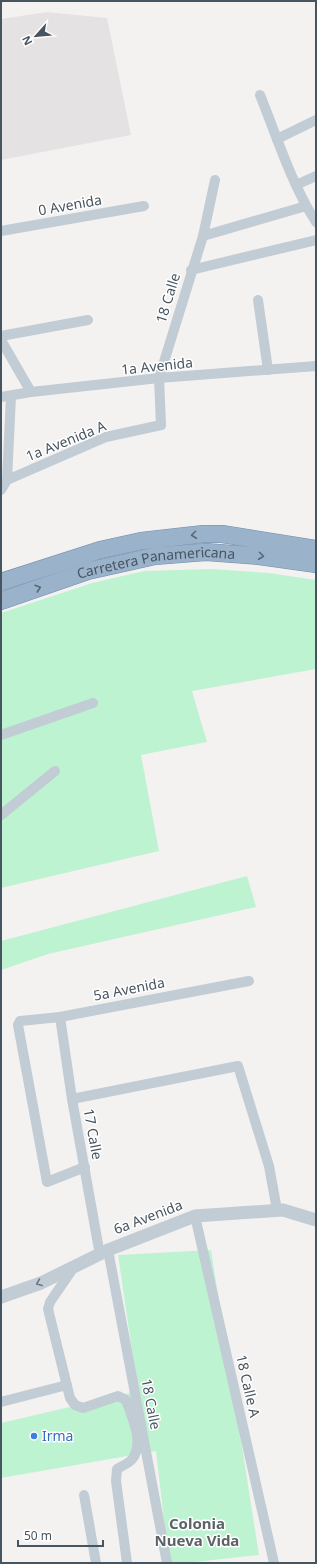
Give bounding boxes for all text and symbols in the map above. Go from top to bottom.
north arrow [16,16,56,56]
text: N [18,33,35,48]
street label: 0 Avenida [37,190,103,219]
street label: 18 Calle [151,270,184,325]
street label: 1a Avenida [120,352,194,379]
street label: 1a Avenida A [23,416,109,465]
one-way arrow [191,530,197,539]
street label: Carretera Panamericana [74,542,236,583]
one-way arrow [258,551,264,560]
one-way arrow [34,584,41,593]
street label: 5a Avenida [92,972,166,1005]
street label: 17 Calle [80,1107,107,1161]
street label: 6a Avenida [111,1195,185,1238]
one-way arrow [36,1279,43,1287]
street label: 18 Calle A [232,1353,265,1419]
street label: 18 Calle [137,1377,166,1431]
place label: Irma [42,1426,73,1445]
marker: Irma [29,1431,39,1441]
district label: Colonia Nueva Vida [155,1513,239,1550]
scale bar [18,1522,103,1548]
text: 50 m [24,1527,52,1544]

